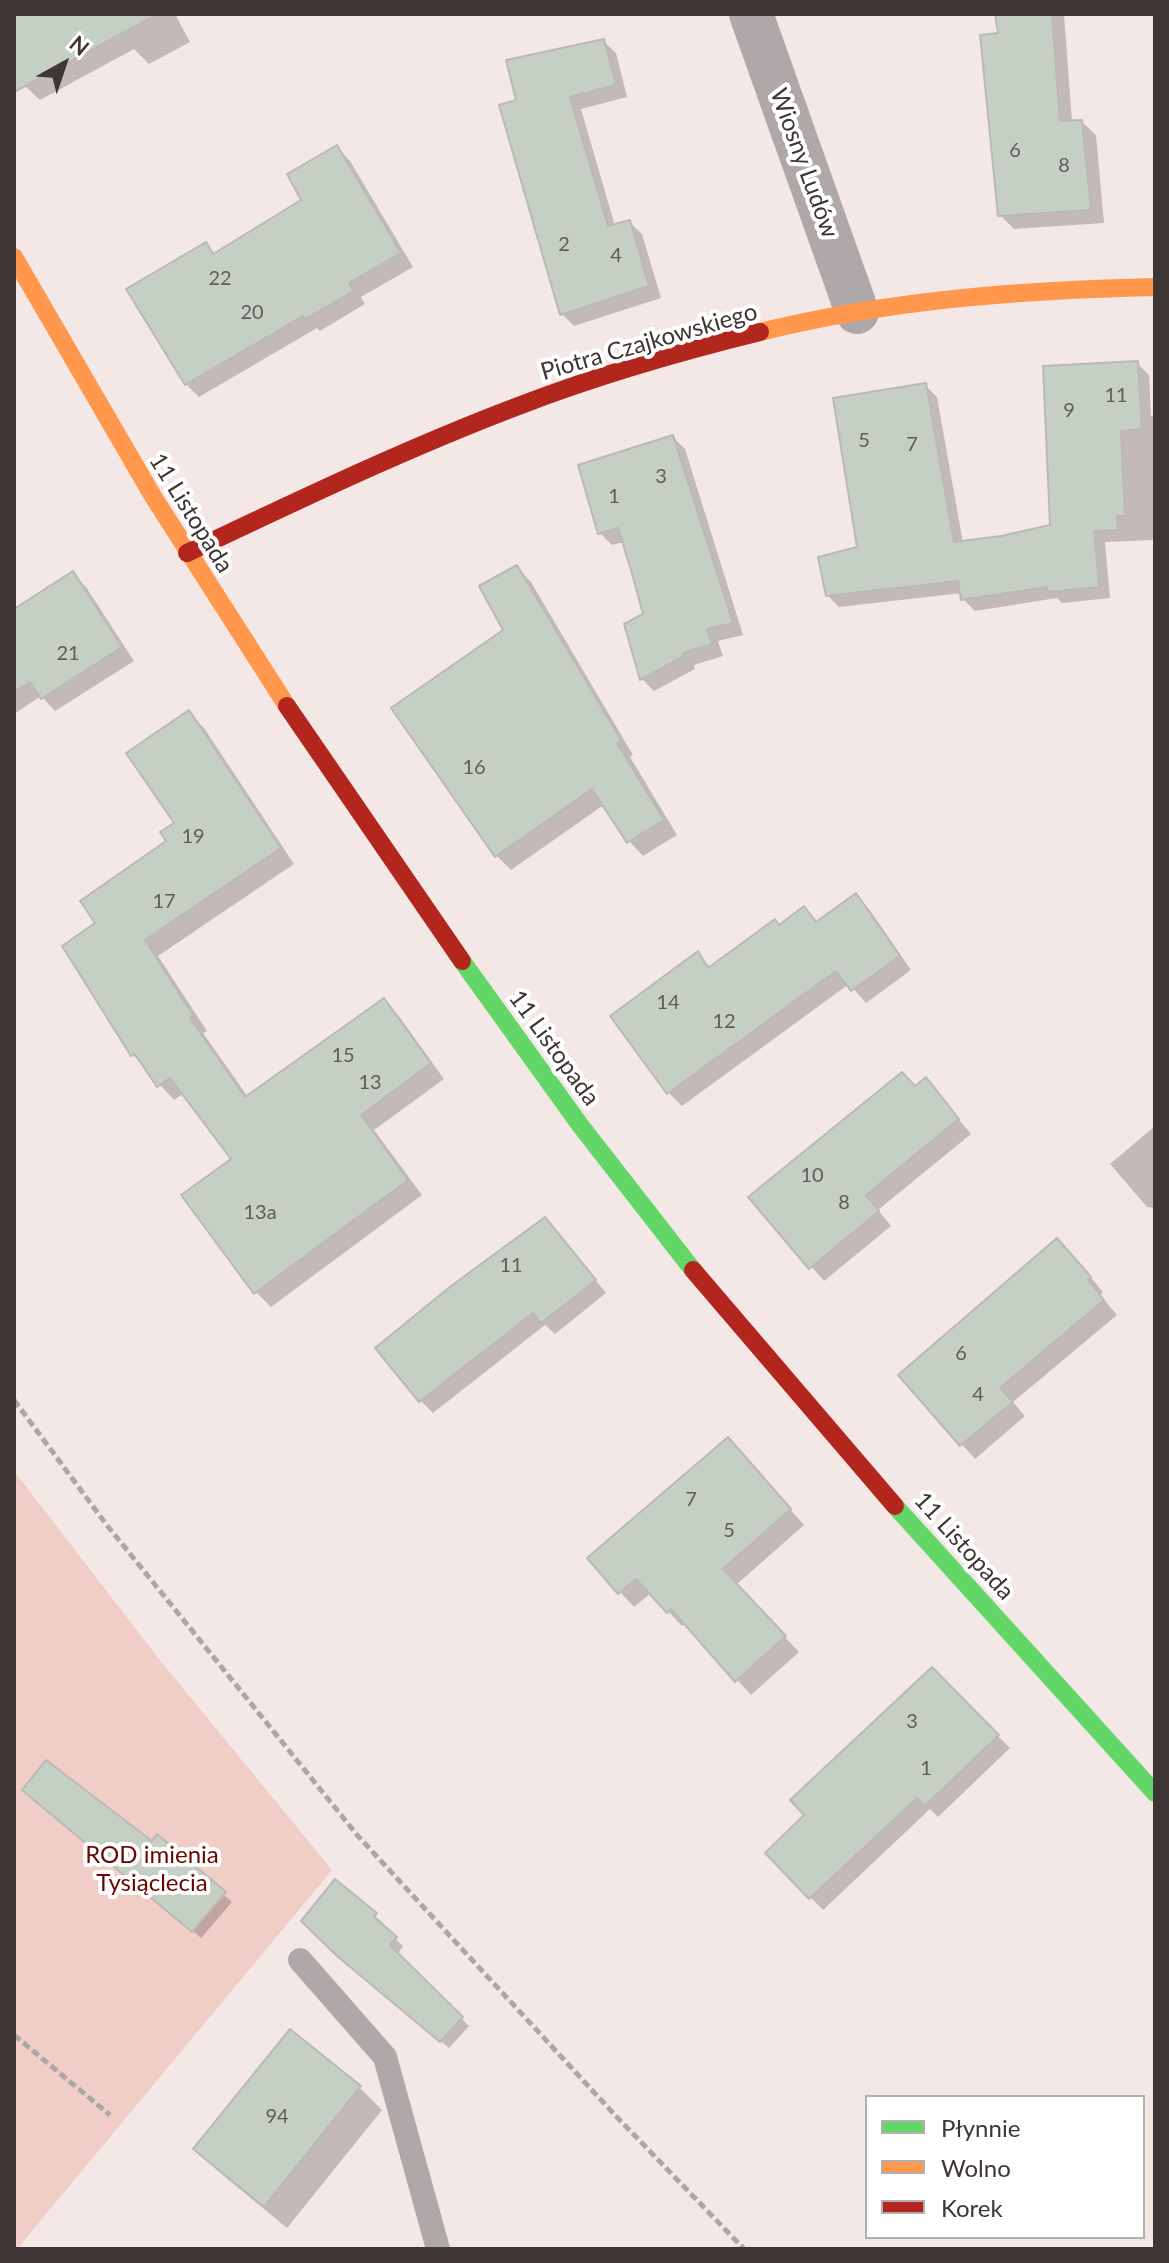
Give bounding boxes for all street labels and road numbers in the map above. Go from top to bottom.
street label: Wiosny Ludów [764,84,844,242]
street label: Piotra Czajkowskiego [537,297,761,387]
street label: 11 Listopada [143,448,239,578]
street label: 11 Listopada [503,985,605,1111]
street label: 11 Listopada [908,1486,1020,1606]

